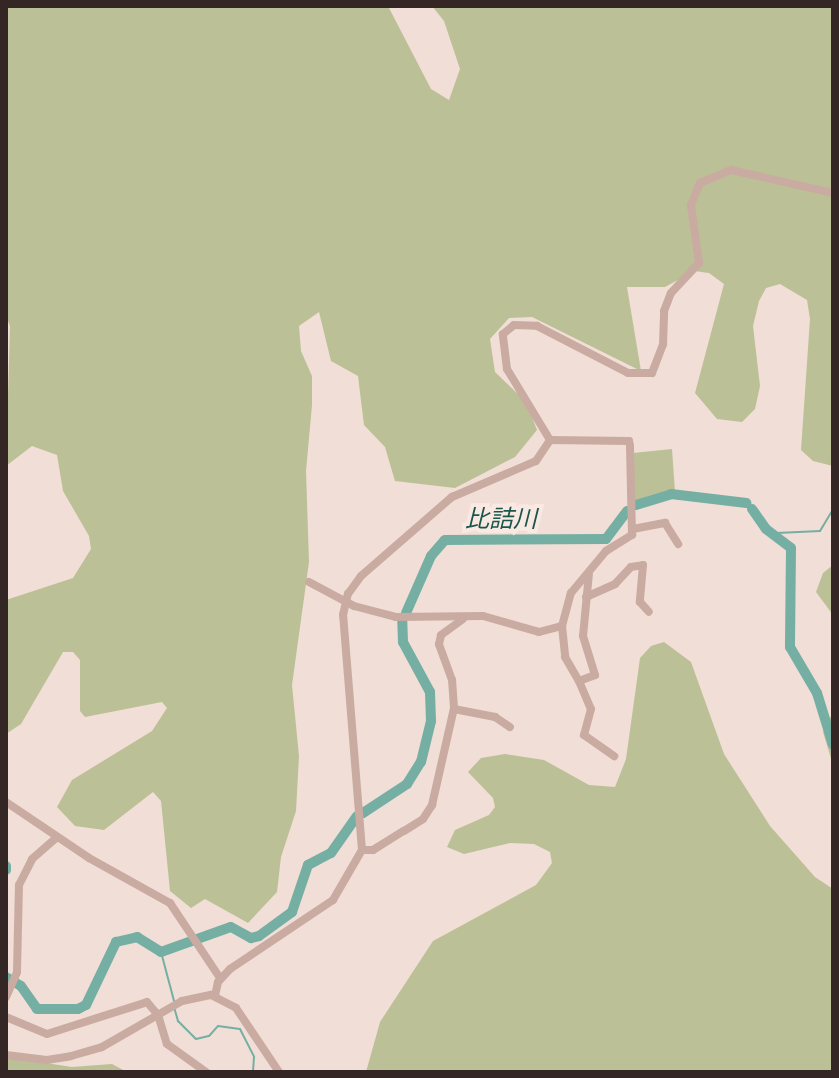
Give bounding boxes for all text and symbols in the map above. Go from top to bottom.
water label: 比詰川 [465,506,537,534]

